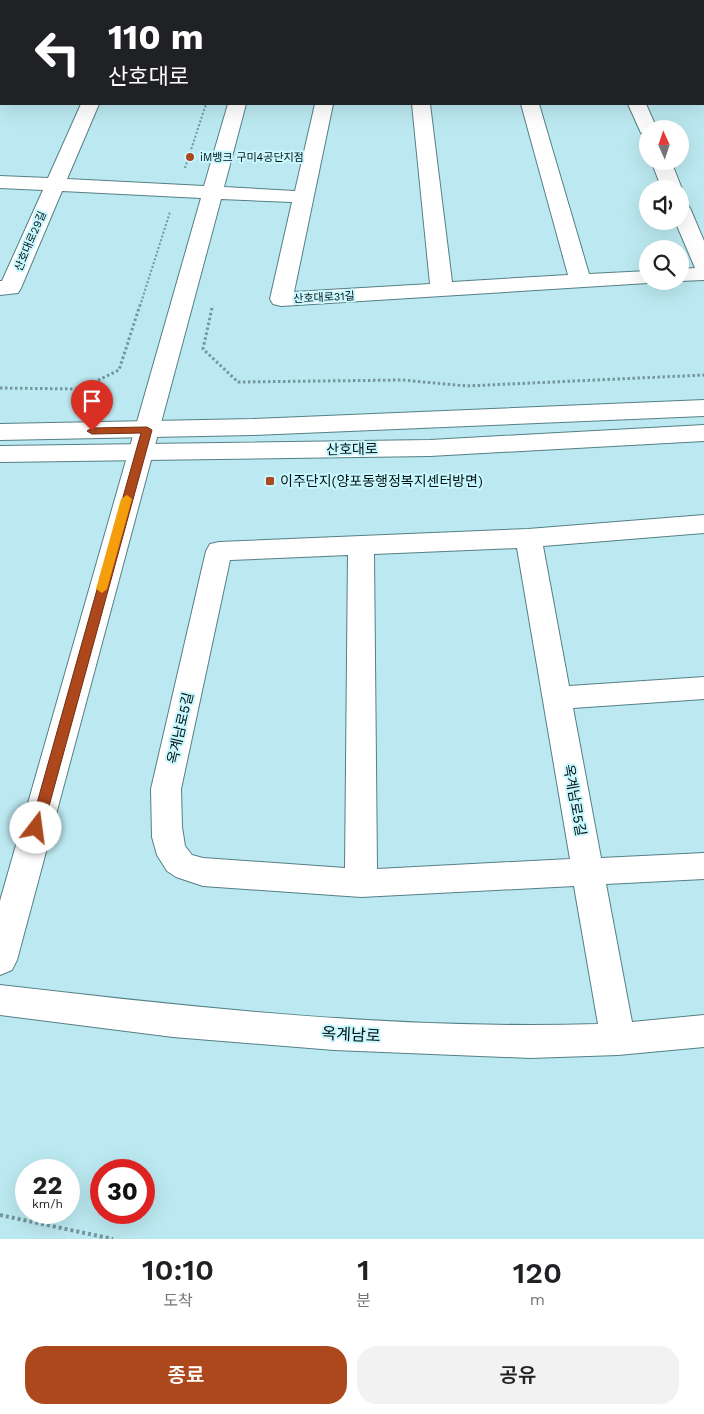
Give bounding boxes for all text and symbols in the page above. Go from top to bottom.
text: 110 m [108,16,204,58]
icon: left [25,20,90,85]
text: 산호대로 [108,64,189,89]
north arrow [639,120,689,170]
map controls [639,120,689,290]
marker: iM뱅크 구미4공단지점 [184,151,196,163]
place label: iM뱅크 구미4공단지점 [200,151,304,164]
button: sound [639,180,689,230]
street label: 산호대로29길 [12,209,49,273]
button: search [639,240,689,290]
street label: 산호대로31길 [293,289,355,306]
pin [71,380,113,431]
icon: arrive [78,387,106,415]
street label: 산호대로 [326,441,378,457]
place label: 이주단지(양포동행정복지센터방면) [280,473,483,489]
marker: 이주단지(양포동행정복지센터방면) [264,475,276,487]
street label: 옥계남로5길 [164,691,196,765]
street label: 옥계남로5길 [561,763,589,837]
position arrow [9,801,61,853]
street label: 옥계남로 [321,1023,381,1046]
speed limit sign: 30 [90,1159,155,1224]
text: 22 [33,1171,62,1200]
text: km/h [32,1197,63,1211]
text: 10:10 [142,1252,214,1287]
text: 1 [357,1252,370,1287]
text: 120 [513,1255,562,1290]
text: m [530,1290,545,1309]
text: 도착 [163,1291,193,1310]
text: 분 [356,1291,371,1310]
button: 종료 [25,1346,347,1404]
button: 공유 [357,1346,679,1404]

